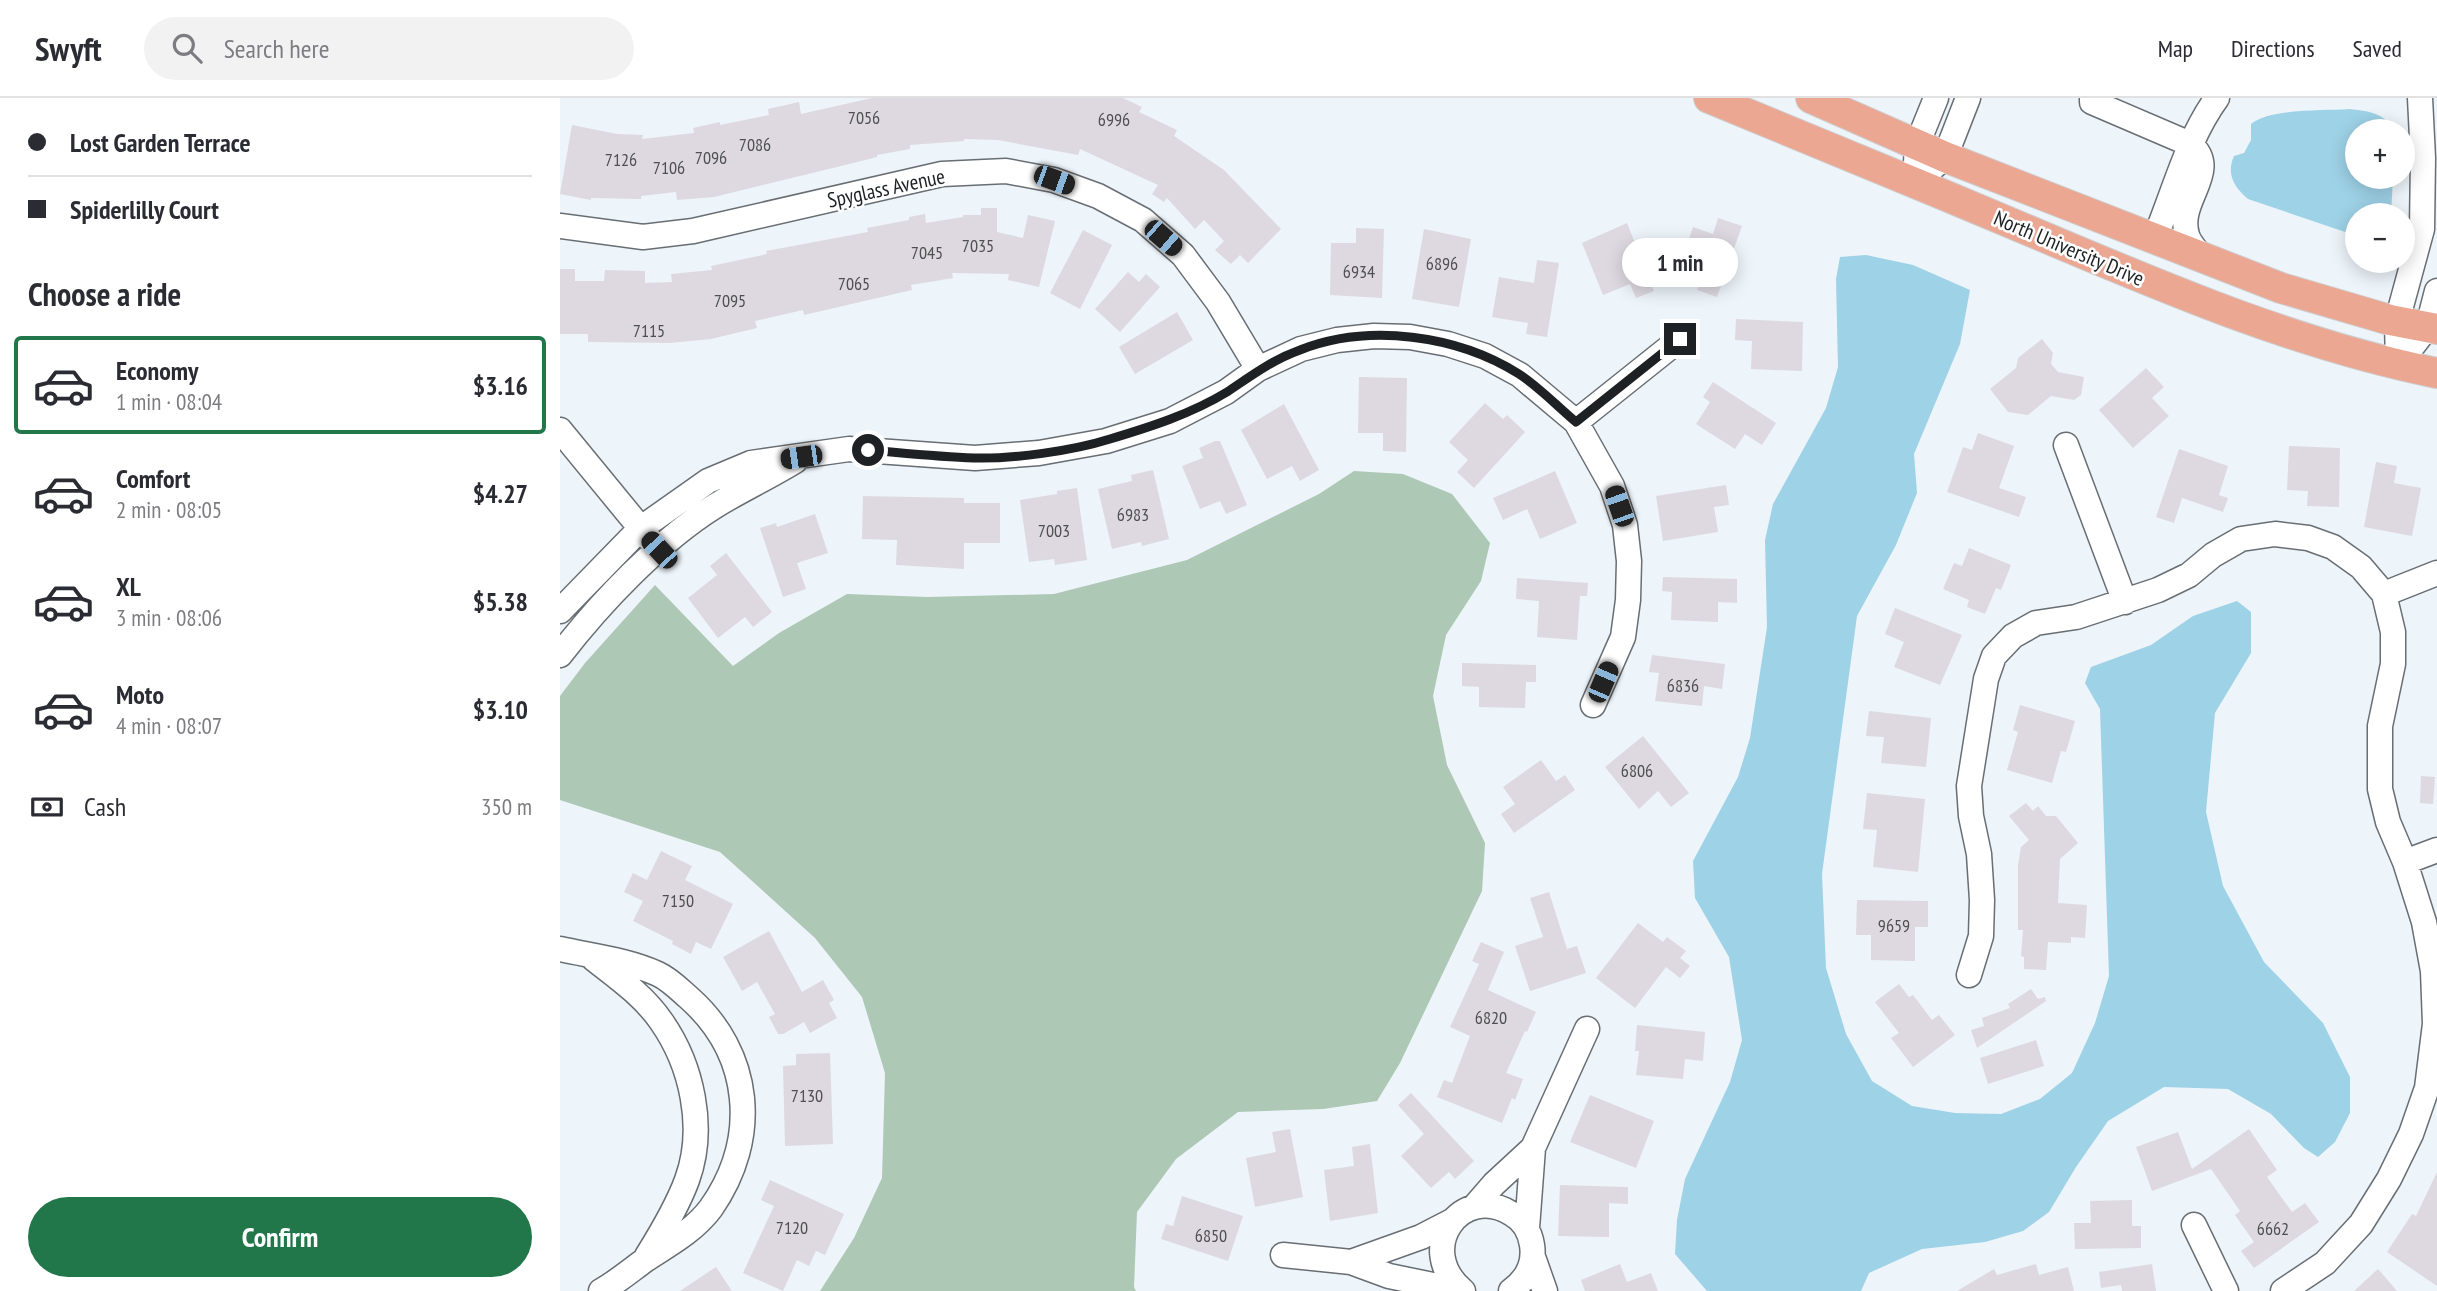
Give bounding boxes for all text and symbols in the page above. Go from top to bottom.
search box [144,17,634,80]
text: Swyft [35,27,102,70]
icon: search [168,29,206,67]
text: Search here [224,32,329,65]
text: Map [2158,33,2193,64]
text: Directions [2231,33,2315,64]
text: Saved [2353,33,2402,64]
house number: 7056 [848,106,880,129]
house number: 6996 [1098,108,1130,131]
map controls [2345,119,2415,273]
button: + [2345,119,2415,189]
text: Lost Garden Terrace [70,126,251,159]
house number: 7086 [739,133,771,156]
house number: 7096 [695,146,727,169]
house number: 7126 [605,148,637,171]
house number: 7106 [653,156,685,179]
street label: Spyglass Avenue [825,162,947,214]
car [1031,163,1078,197]
text: Spiderlilly Court [70,193,219,226]
button: − [2345,203,2415,273]
street label: North University Drive [1990,204,2148,292]
car [1141,216,1186,260]
house number: 7035 [962,234,994,257]
callout: 1 min [1622,238,1738,286]
house number: 7045 [911,241,943,264]
text: 1 min [1657,248,1703,277]
house number: 6896 [1426,252,1458,275]
house number: 6934 [1343,260,1375,283]
house number: 7065 [838,272,870,295]
text: Choose a ride [28,273,181,315]
house number: 7095 [714,289,746,312]
house number: 7115 [633,319,665,342]
route end [1664,323,1696,355]
icon: car [32,354,95,417]
text: Economy [116,354,198,387]
text: $3.16 [473,369,528,402]
text: 1 min · 08:04 [116,387,222,416]
route start [852,434,884,466]
car [779,444,824,470]
icon: car [32,462,95,525]
text: Comfort [116,462,190,495]
text: $4.27 [473,477,528,510]
car [1603,483,1636,529]
text: 2 min · 08:05 [116,495,222,524]
house number: 6983 [1117,503,1149,526]
house number: 7003 [1038,519,1070,542]
car [637,527,682,573]
icon: car [32,570,95,633]
text: XL [116,570,141,603]
text: $5.38 [473,585,528,618]
text: 3 min · 08:06 [116,603,222,632]
car [1586,659,1621,705]
house number: 6836 [1667,674,1699,697]
icon: car [32,678,95,741]
text: Moto [116,678,164,711]
text: $3.10 [473,693,528,726]
text: 4 min · 08:07 [116,711,222,740]
house number: 6806 [1621,759,1653,782]
icon: cash [28,788,66,826]
text: Cash [84,790,126,823]
text: 350 m [481,792,532,821]
house number: 7150 [662,889,694,912]
house number: 9659 [1878,914,1910,937]
house number: 6820 [1475,1006,1507,1029]
house number: 7130 [791,1084,823,1107]
button: Confirm [28,1197,532,1277]
house number: 7120 [776,1216,808,1239]
house number: 6662 [2257,1217,2289,1240]
house number: 6850 [1195,1224,1227,1247]

